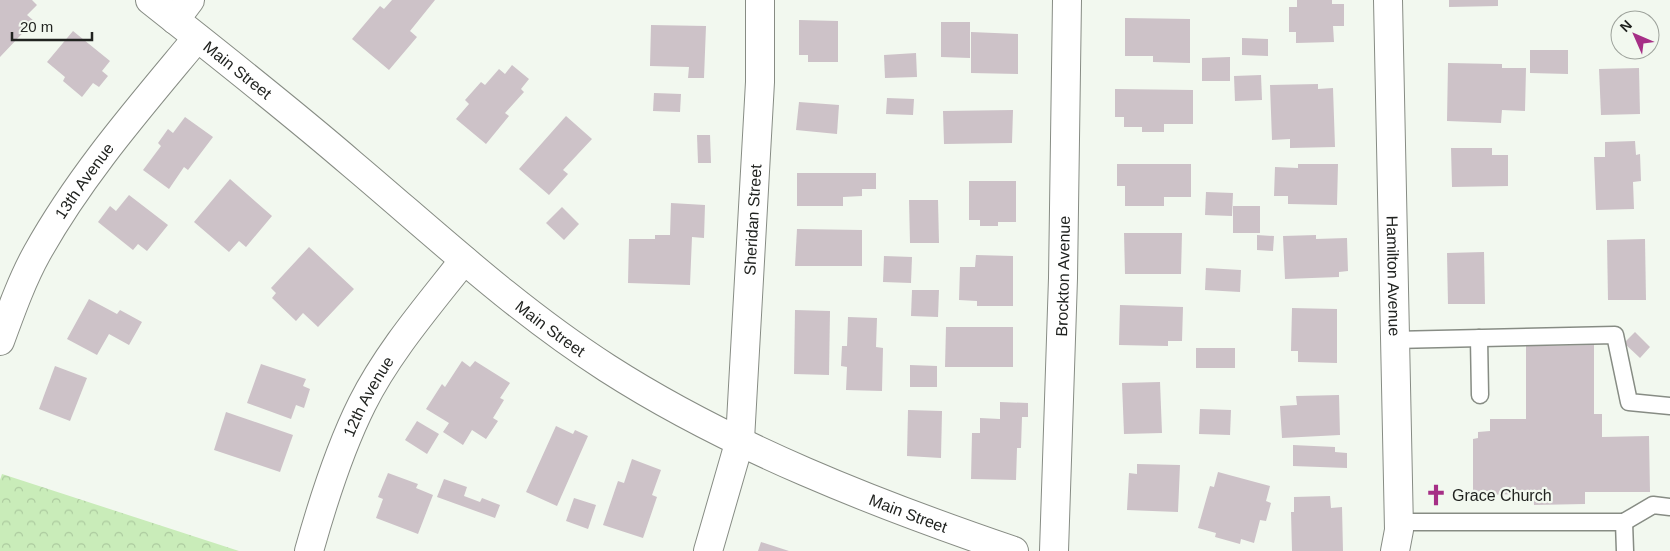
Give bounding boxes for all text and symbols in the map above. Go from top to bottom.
scale bar [12,10,92,42]
north arrow [1610,10,1660,60]
text: N [1617,17,1635,35]
text: 20 m [20,18,53,35]
street label: Main Street [200,38,275,102]
street label: 13th Avenue [51,139,117,221]
street label: Sheridan Street [741,163,764,276]
street label: Hamilton Avenue [1384,215,1403,337]
street label: Brockton Avenue [1053,216,1072,337]
street label: Main Street [512,297,589,360]
street label: 12th Avenue [340,353,397,439]
church icon: Grace Church [1423,482,1449,508]
place label: Grace Church [1452,487,1552,504]
street label: Main Street [867,491,950,536]

